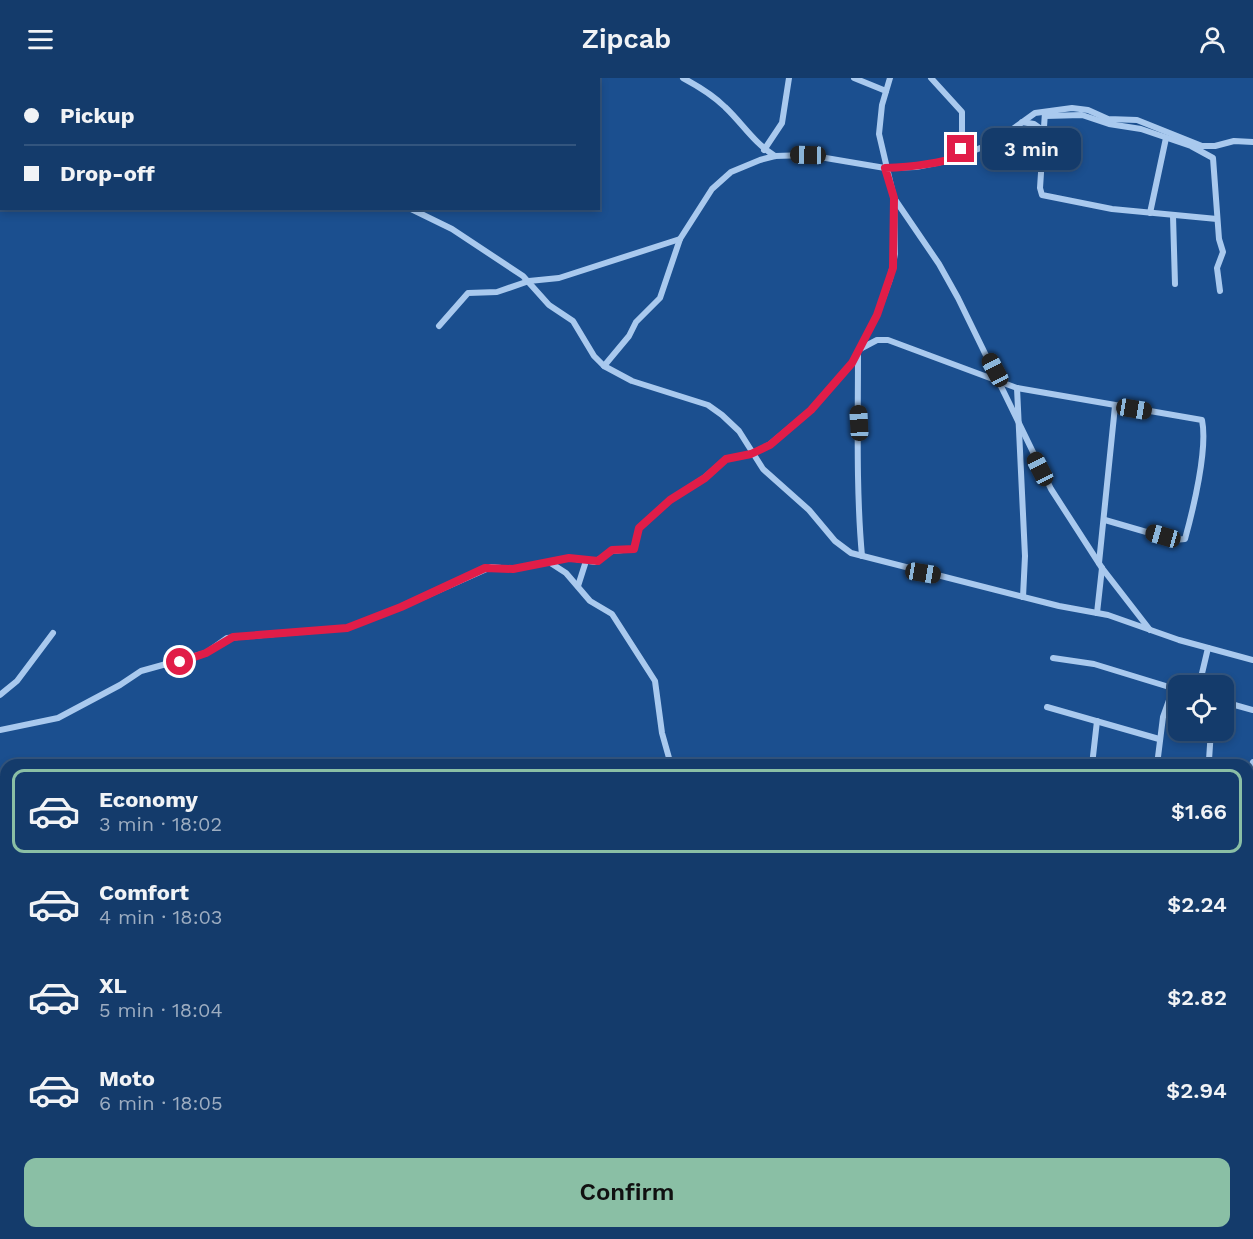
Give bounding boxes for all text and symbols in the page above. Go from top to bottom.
icon: menu [24,23,57,56]
text: Zipcab [582,23,671,55]
icon: person [1196,23,1229,56]
text: Pickup [60,103,135,128]
callout: 3 min [982,128,1081,170]
route end [947,135,974,162]
text: 3 min [1004,137,1059,161]
car [790,146,826,164]
text: Drop-off [60,161,155,186]
car [979,350,1011,390]
car [1115,397,1153,421]
car [849,405,869,441]
car [1024,449,1056,489]
car [1143,522,1183,550]
car [904,561,942,585]
route start [166,648,193,675]
map controls [1168,675,1234,741]
button: locate [1168,675,1234,741]
icon: car [27,784,81,838]
text: Economy [99,787,198,812]
text: $1.66 [1171,799,1227,824]
text: 3 min · 18:02 [99,812,222,836]
icon: car [27,877,81,931]
text: Comfort [99,880,189,905]
text: $2.24 [1167,892,1227,917]
text: 4 min · 18:03 [99,905,222,929]
icon: car [27,970,81,1024]
text: XL [99,973,127,998]
text: $2.82 [1167,985,1227,1010]
text: 5 min · 18:04 [99,998,223,1022]
icon: car [27,1063,81,1117]
text: Moto [99,1066,155,1091]
text: $2.94 [1166,1078,1227,1103]
text: 6 min · 18:05 [99,1091,223,1115]
button: Confirm [24,1158,1230,1227]

